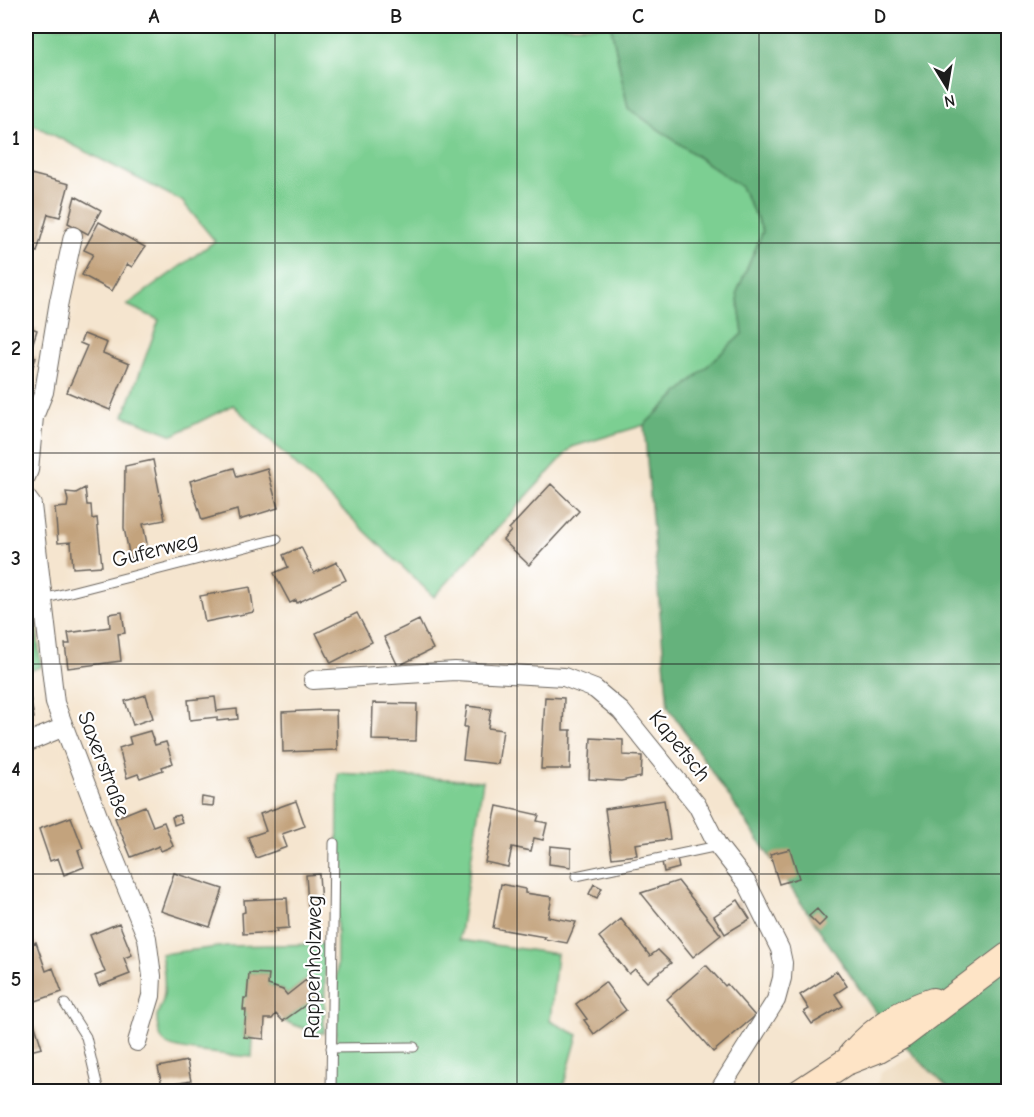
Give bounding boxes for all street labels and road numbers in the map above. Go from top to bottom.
street label: Guferweg [109,527,201,573]
street label: Kapetsch [643,705,717,787]
street label: Saxerstraße [72,708,136,820]
street label: Rappenholzweg [299,895,327,1039]

